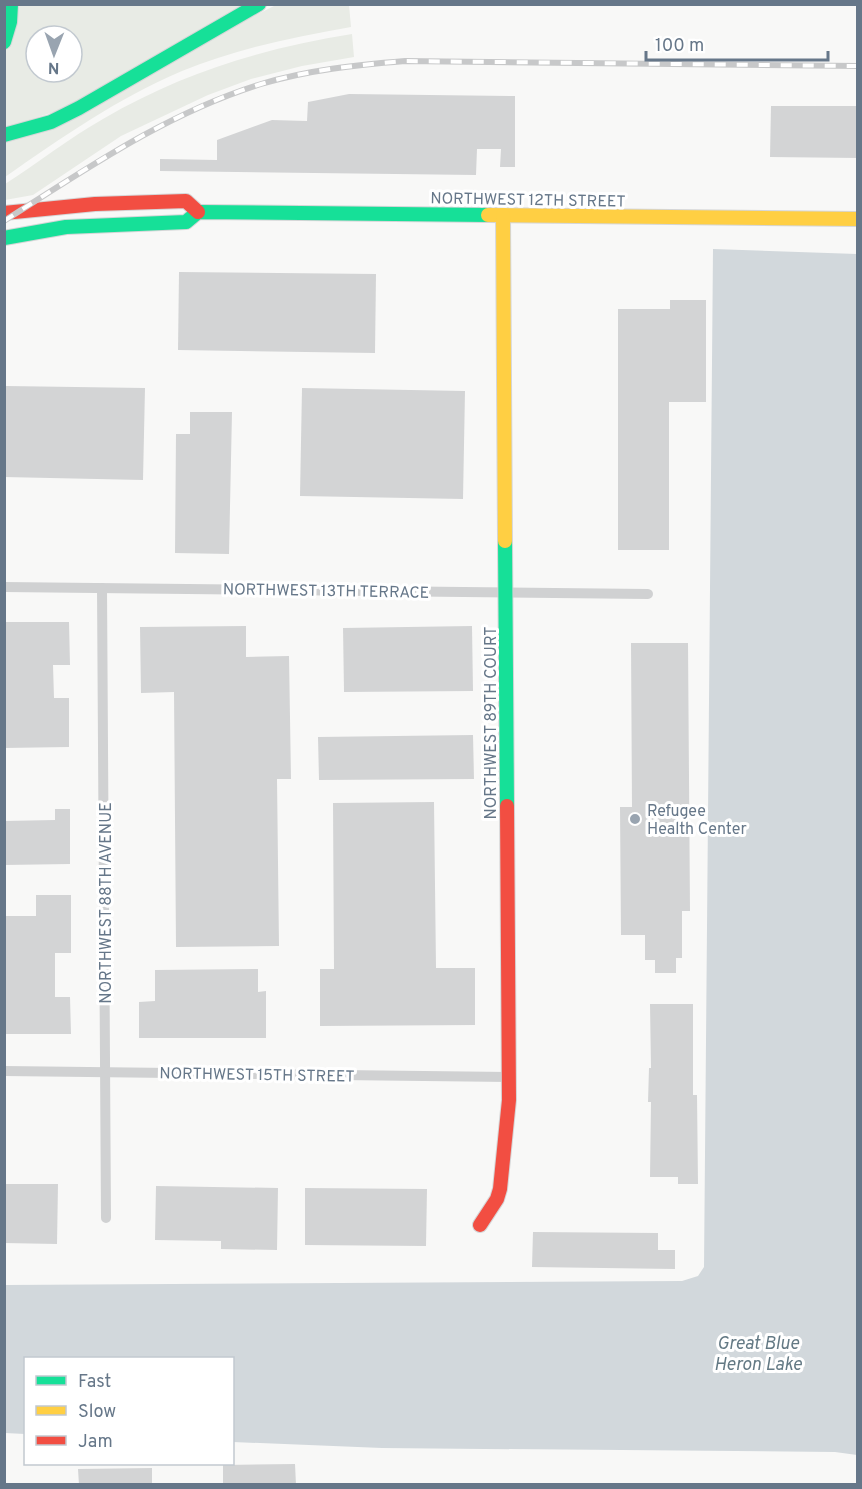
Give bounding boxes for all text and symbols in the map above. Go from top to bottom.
north arrow [24,24,84,84]
scale bar [646,24,828,62]
text: 100 m [655,35,704,58]
text: N [48,57,60,77]
street label: NORTHWEST 12TH STREET [430,189,626,213]
street label: NORTHWEST 13TH TERRACE [223,580,429,604]
street label: NORTHWEST 89TH COURT [482,626,502,820]
street label: NORTHWEST 88TH AVENUE [97,802,117,1004]
place label: Refugee Health Center [647,802,747,840]
marker: Refugee Health Center [628,812,642,826]
street label: NORTHWEST 15TH STREET [159,1064,355,1088]
water label: Great Blue Heron Lake [714,1333,803,1377]
legend [24,1357,234,1465]
text: Fast [78,1371,111,1394]
text: Slow [78,1401,116,1424]
text: Jam [78,1431,113,1454]

